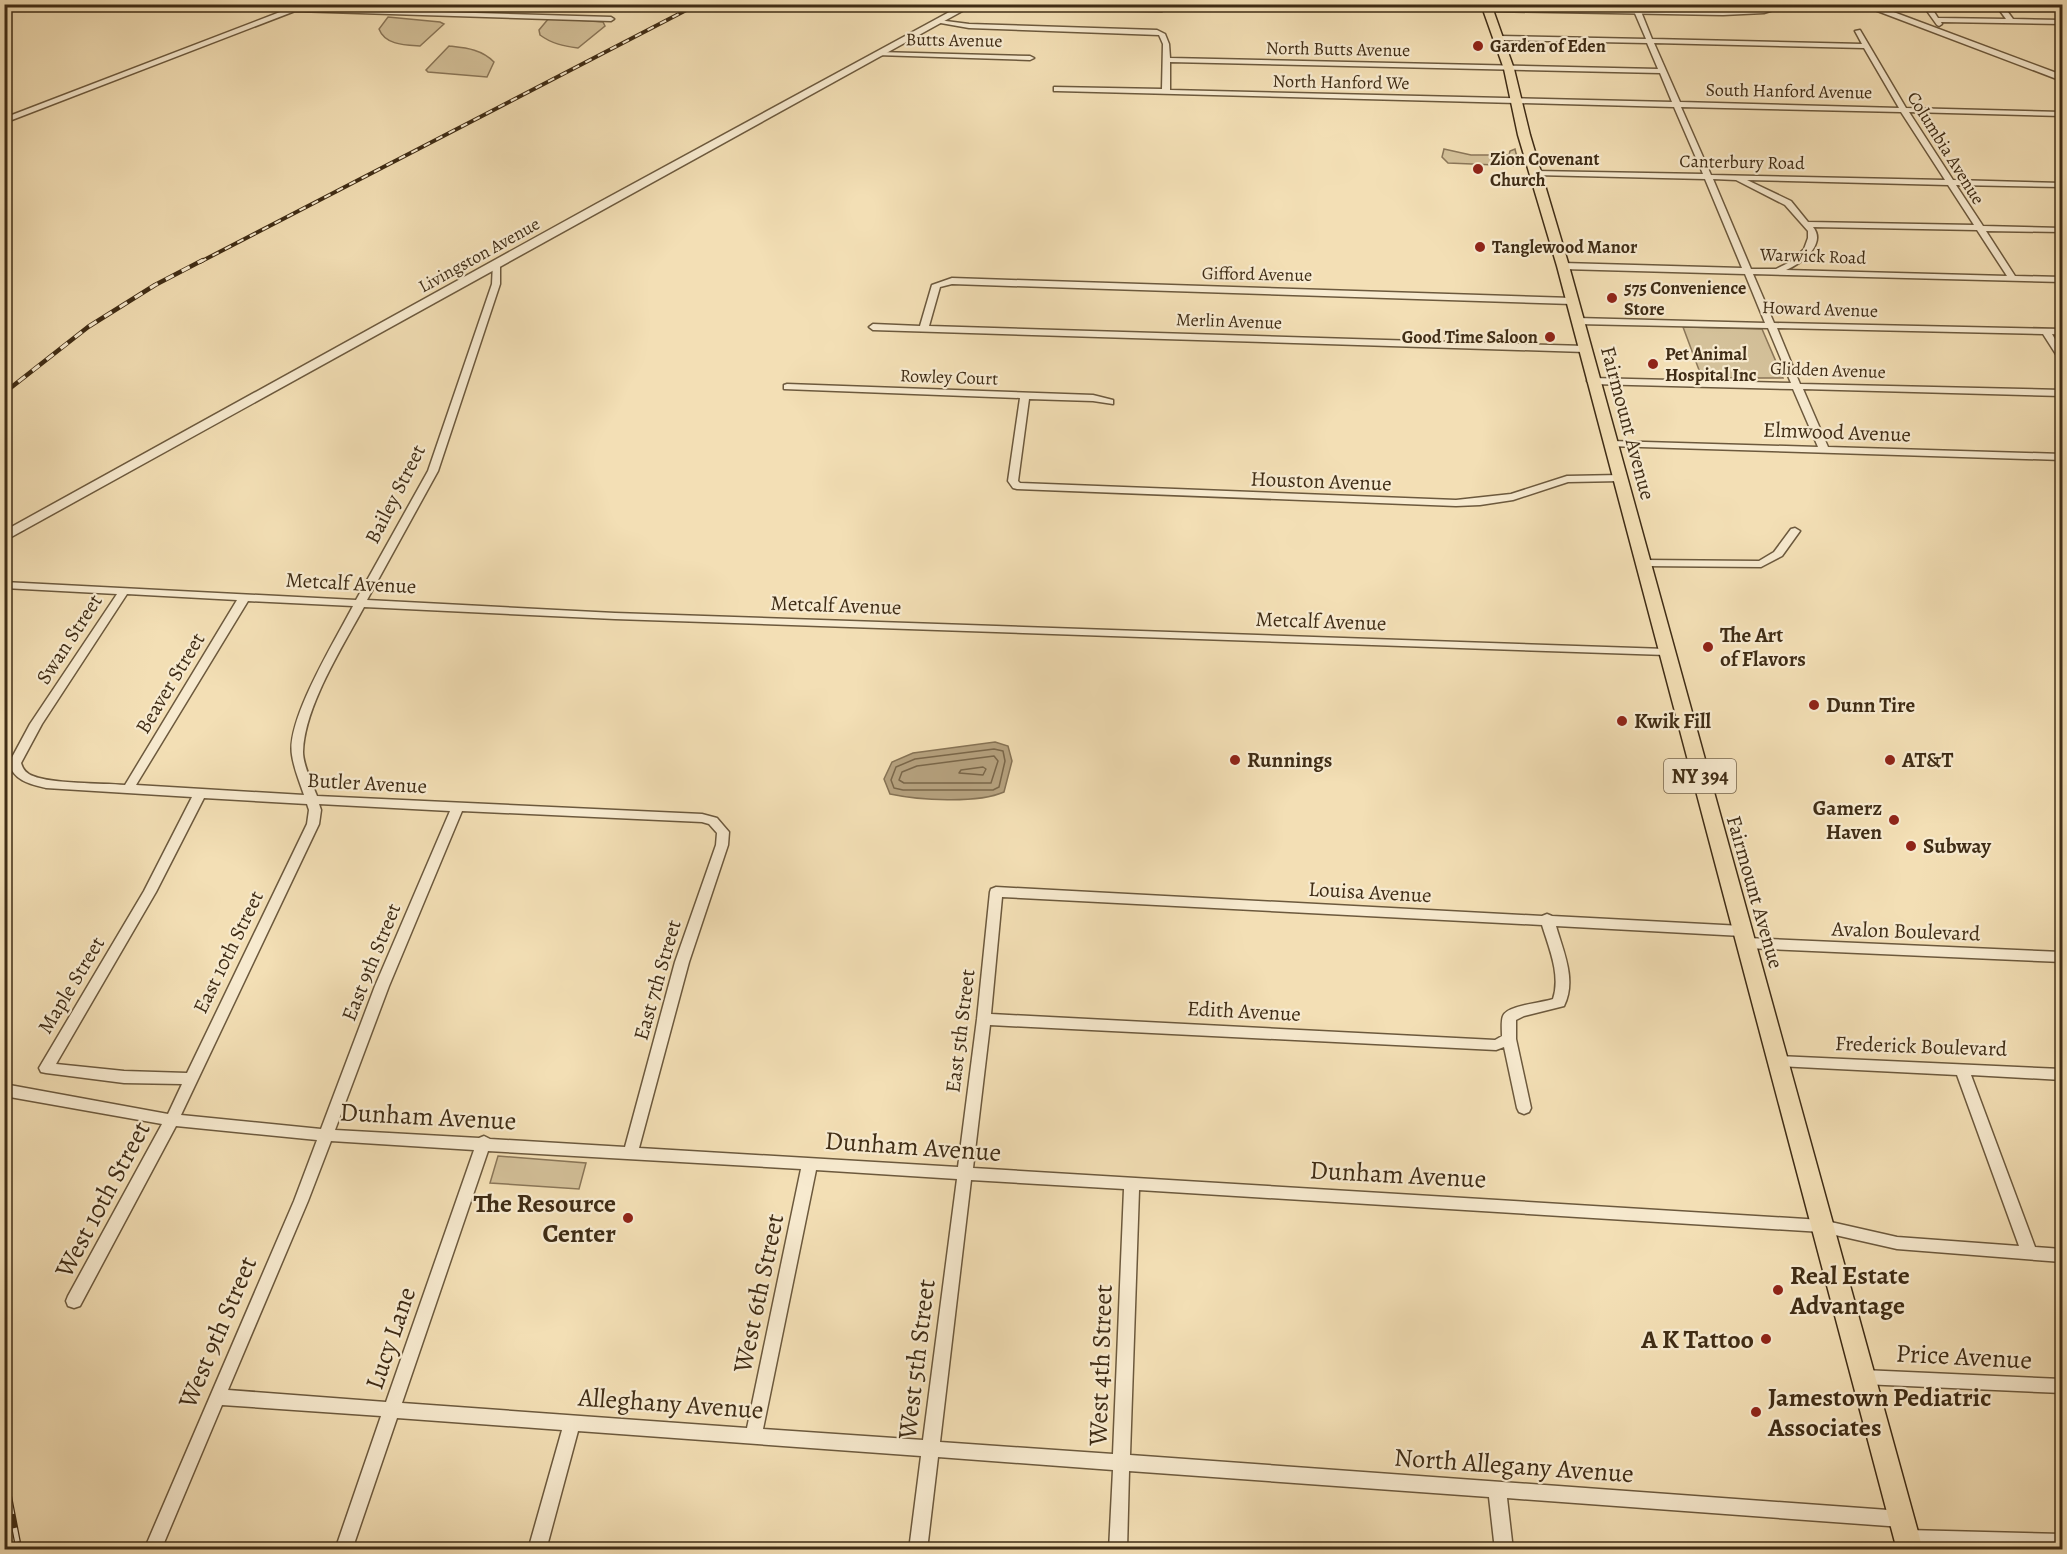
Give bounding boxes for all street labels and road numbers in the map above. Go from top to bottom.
street label: Butts Avenue [905,27,1003,53]
street label: North Butts Avenue [1266,36,1410,62]
street label: North Hanford We [1272,69,1410,95]
street label: South Hanford Avenue [1706,78,1872,104]
street label: Columbia Avenue [1902,87,1990,209]
street label: Canterbury Road [1679,149,1805,175]
street label: Livingston Avenue [414,212,544,298]
street label: Warwick Road [1758,242,1867,270]
street label: Gifford Avenue [1202,261,1312,287]
street label: Howard Avenue [1761,295,1879,323]
street label: Merlin Avenue [1175,307,1283,335]
street label: Fairmount Avenue [1594,343,1662,503]
street label: Glidden Avenue [1770,356,1886,384]
street label: Rowley Court [899,363,999,391]
street label: Elmwood Avenue [1763,415,1911,449]
street label: Bailey Street [358,440,432,548]
street label: Houston Avenue [1250,465,1392,497]
street label: Metcalf Avenue [285,566,417,600]
street label: Swan Street [29,588,109,690]
street label: Metcalf Avenue [770,589,902,621]
street label: Metcalf Avenue [1255,605,1387,637]
street label: Beaver Street [129,627,211,739]
road number: NY 394 [1664,759,1736,793]
street label: Butler Avenue [306,766,428,800]
street label: Fairmount Avenue [1720,812,1790,972]
street label: Louisa Avenue [1308,875,1432,909]
street label: East 10th Street [186,886,270,1018]
street label: East 9th Street [335,899,407,1025]
street label: Avalon Boulevard [1830,914,1981,948]
street label: East 7th Street [626,916,688,1043]
street label: Maple Street [31,931,111,1039]
street label: East 5th Street [939,968,981,1094]
street label: Edith Avenue [1186,994,1302,1028]
street label: Frederick Boulevard [1834,1029,2008,1063]
street label: Dunham Avenue [339,1094,517,1139]
street label: West 10th Street [46,1115,159,1284]
street label: Dunham Avenue [824,1123,1002,1170]
street label: Dunham Avenue [1309,1152,1487,1197]
street label: West 6th Street [724,1210,792,1377]
street label: West 9th Street [169,1251,265,1414]
street label: West 5th Street [889,1277,944,1442]
street label: Lucy Lane [357,1282,424,1394]
street label: West 4th Street [1080,1283,1121,1447]
street label: Price Avenue [1895,1335,2033,1378]
street label: Alleghany Avenue [576,1379,765,1427]
street label: North Allegany Avenue [1393,1440,1635,1491]

